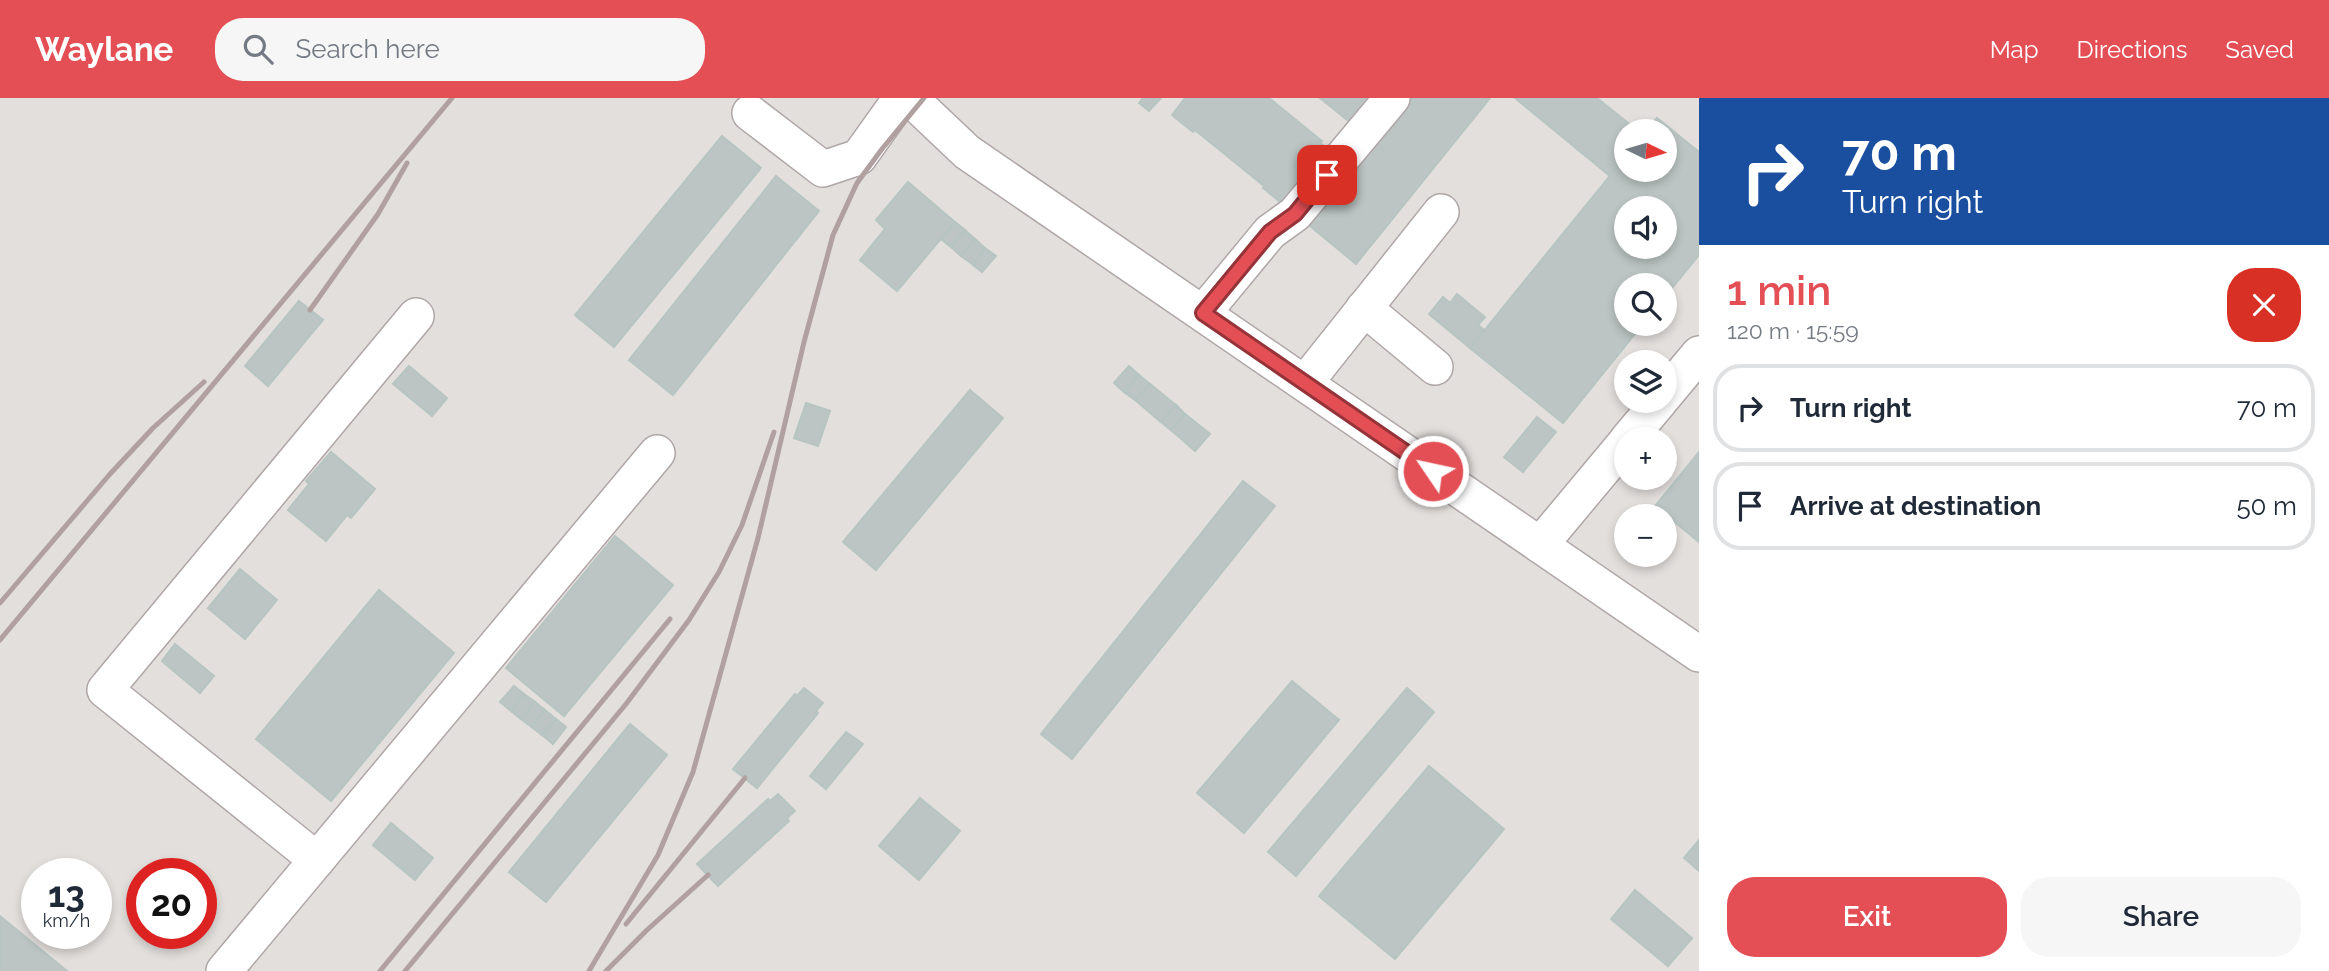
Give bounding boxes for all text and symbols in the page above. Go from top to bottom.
search box [215,18,705,81]
text: Waylane [35,30,173,69]
icon: search [239,30,277,68]
text: Search here [295,34,440,64]
text: Map [1990,35,2039,64]
text: Directions [2077,35,2187,64]
text: Saved [2225,35,2294,64]
north arrow [1614,119,1676,182]
map controls [1614,119,1677,567]
text: 70 m [1842,124,1957,181]
icon: right [1727,126,1818,217]
pin [1297,145,1357,205]
icon: arrive [1308,156,1346,194]
text: Turn right [1842,183,1983,220]
button: sound [1614,196,1677,259]
text: 1 min [1727,266,1831,315]
button: close [2227,268,2301,342]
button: search [1614,273,1677,336]
text: 120 m · 15:59 [1727,317,1859,344]
button: layers [1614,350,1677,413]
icon: right [1731,389,1769,427]
text: Turn right [1790,393,1911,423]
text: 70 m [2237,393,2297,423]
button: + [1614,427,1677,490]
position arrow [1396,434,1470,508]
icon: arrive [1731,487,1769,525]
text: Arrive at destination [1790,491,2041,521]
text: 50 m [2236,491,2297,521]
button: − [1614,504,1677,567]
speed limit sign: 20 [126,858,217,949]
text: 13 [48,874,85,915]
button: Exit [1727,877,2007,957]
button: Share [2021,877,2301,957]
text: km/h [43,910,90,931]

